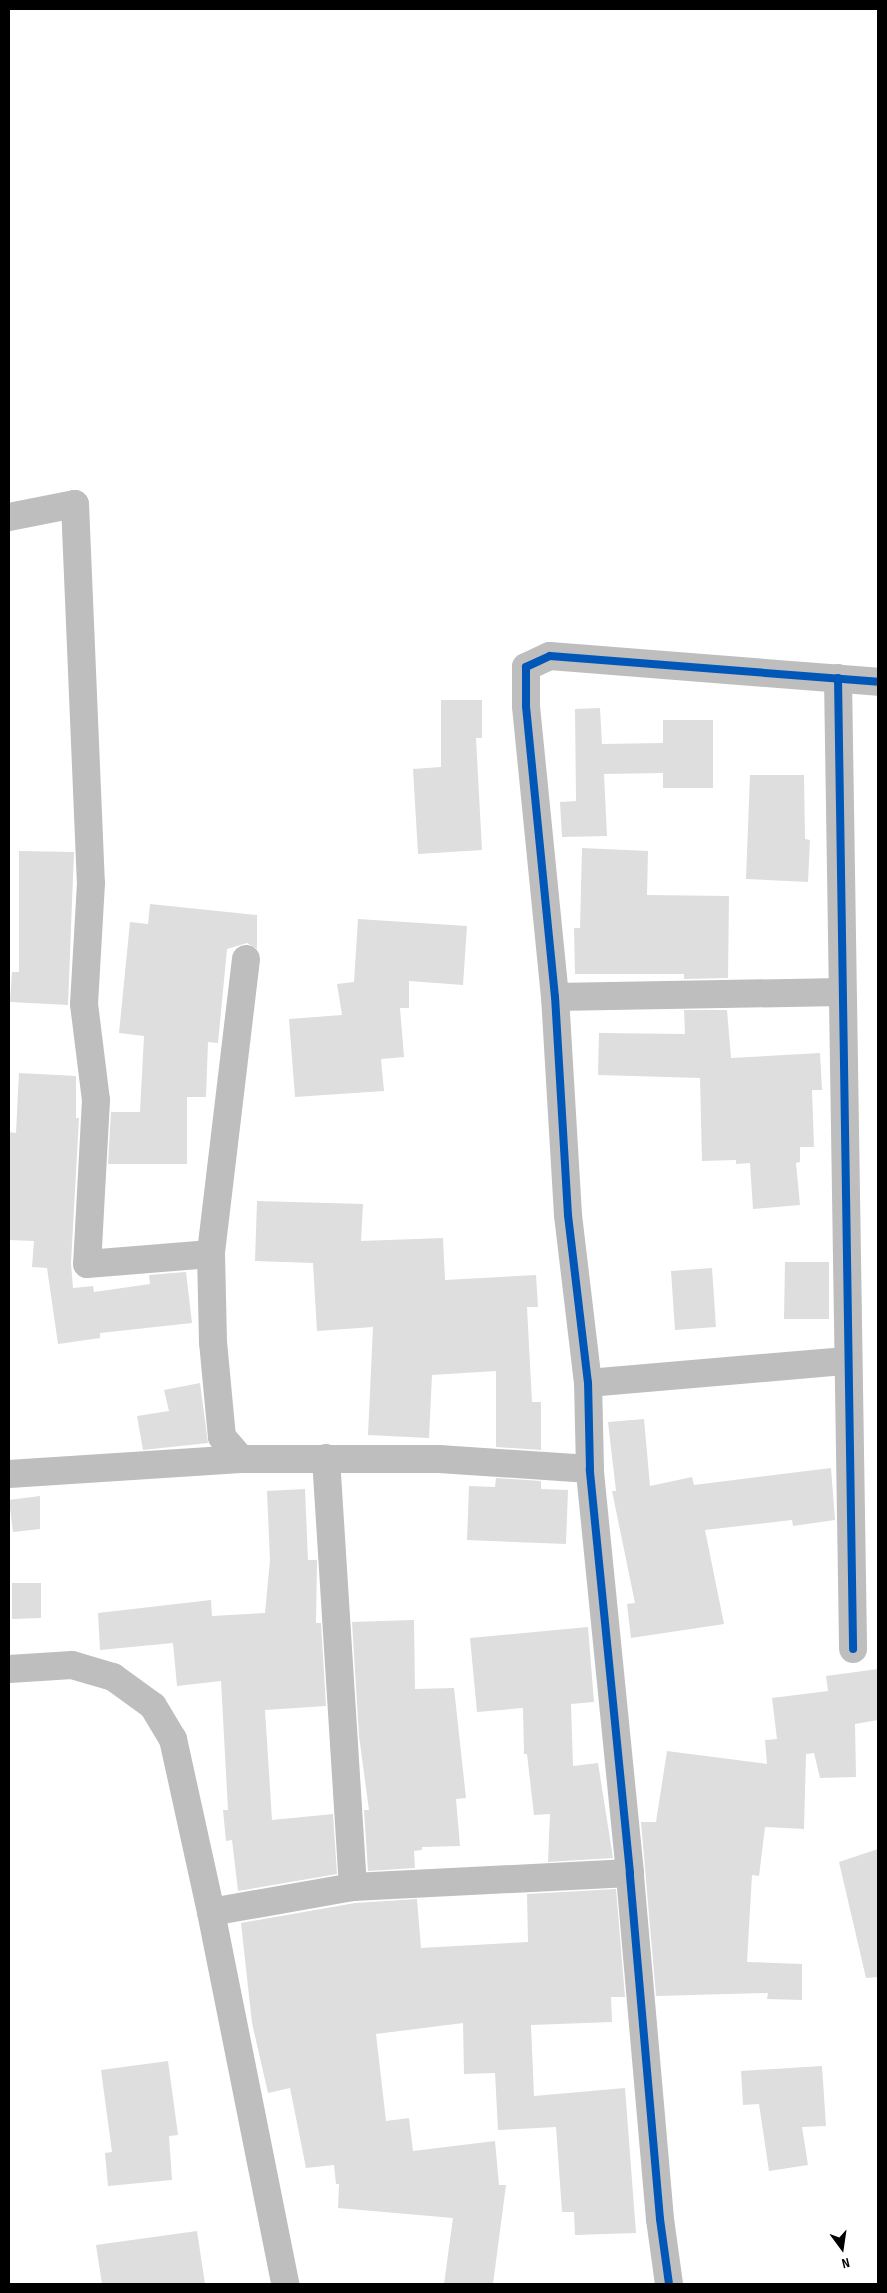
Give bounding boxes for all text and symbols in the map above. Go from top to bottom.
north arrow [817,2223,867,2273]
text: N [840,2254,851,2272]

